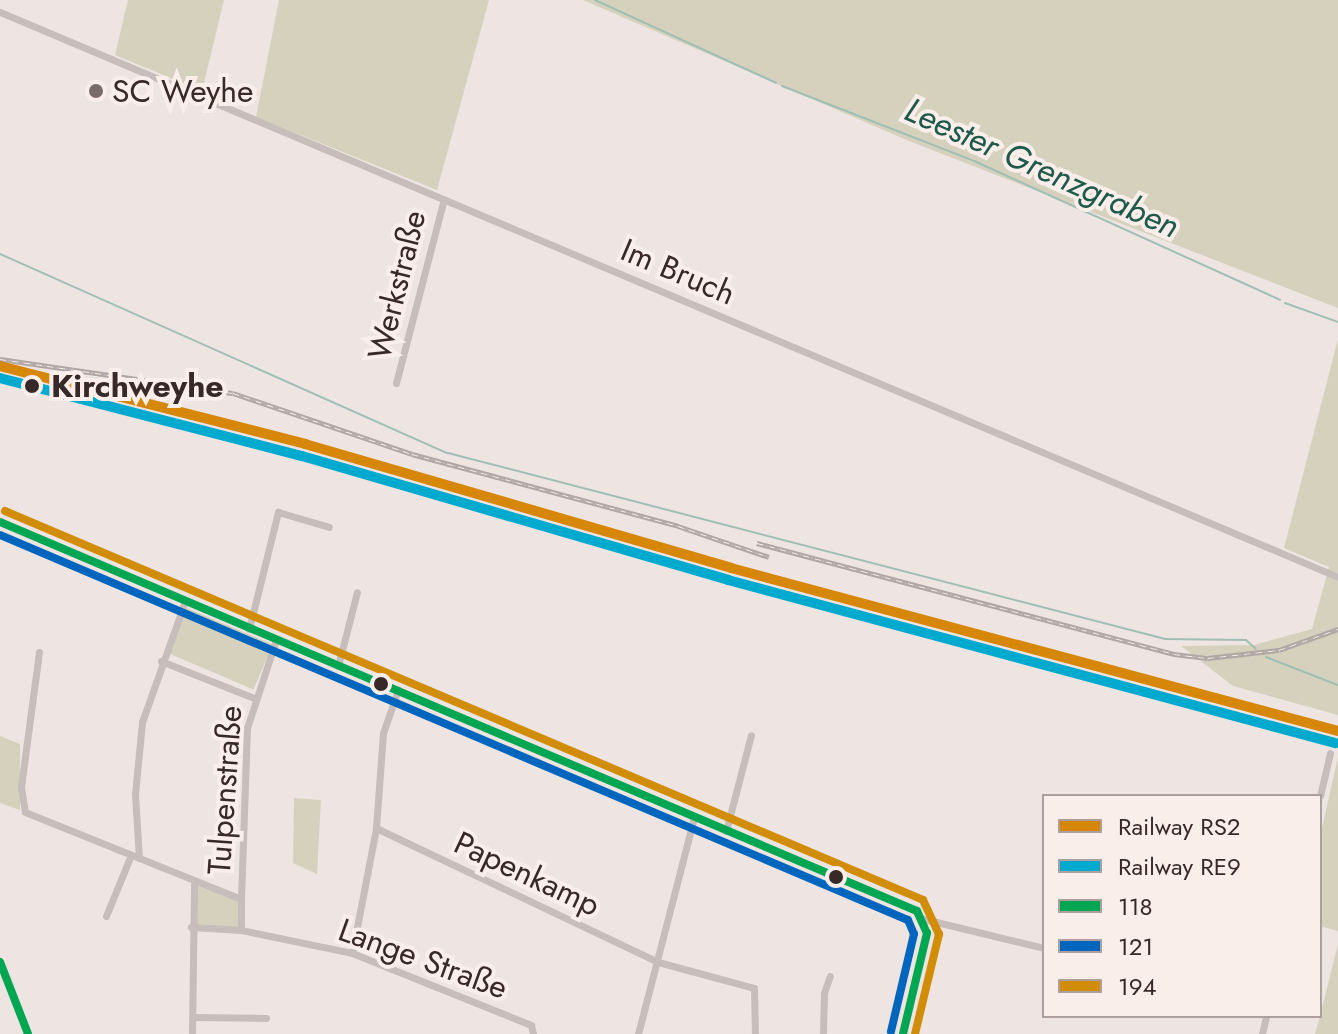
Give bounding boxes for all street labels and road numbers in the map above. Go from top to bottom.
street label: Werkstraße [360,207,434,363]
street label: Im Bruch [615,231,741,313]
street label: Tulpenstraße [200,704,250,876]
street label: Papenkamp [448,824,606,924]
street label: Lange Straße [333,911,513,1007]

